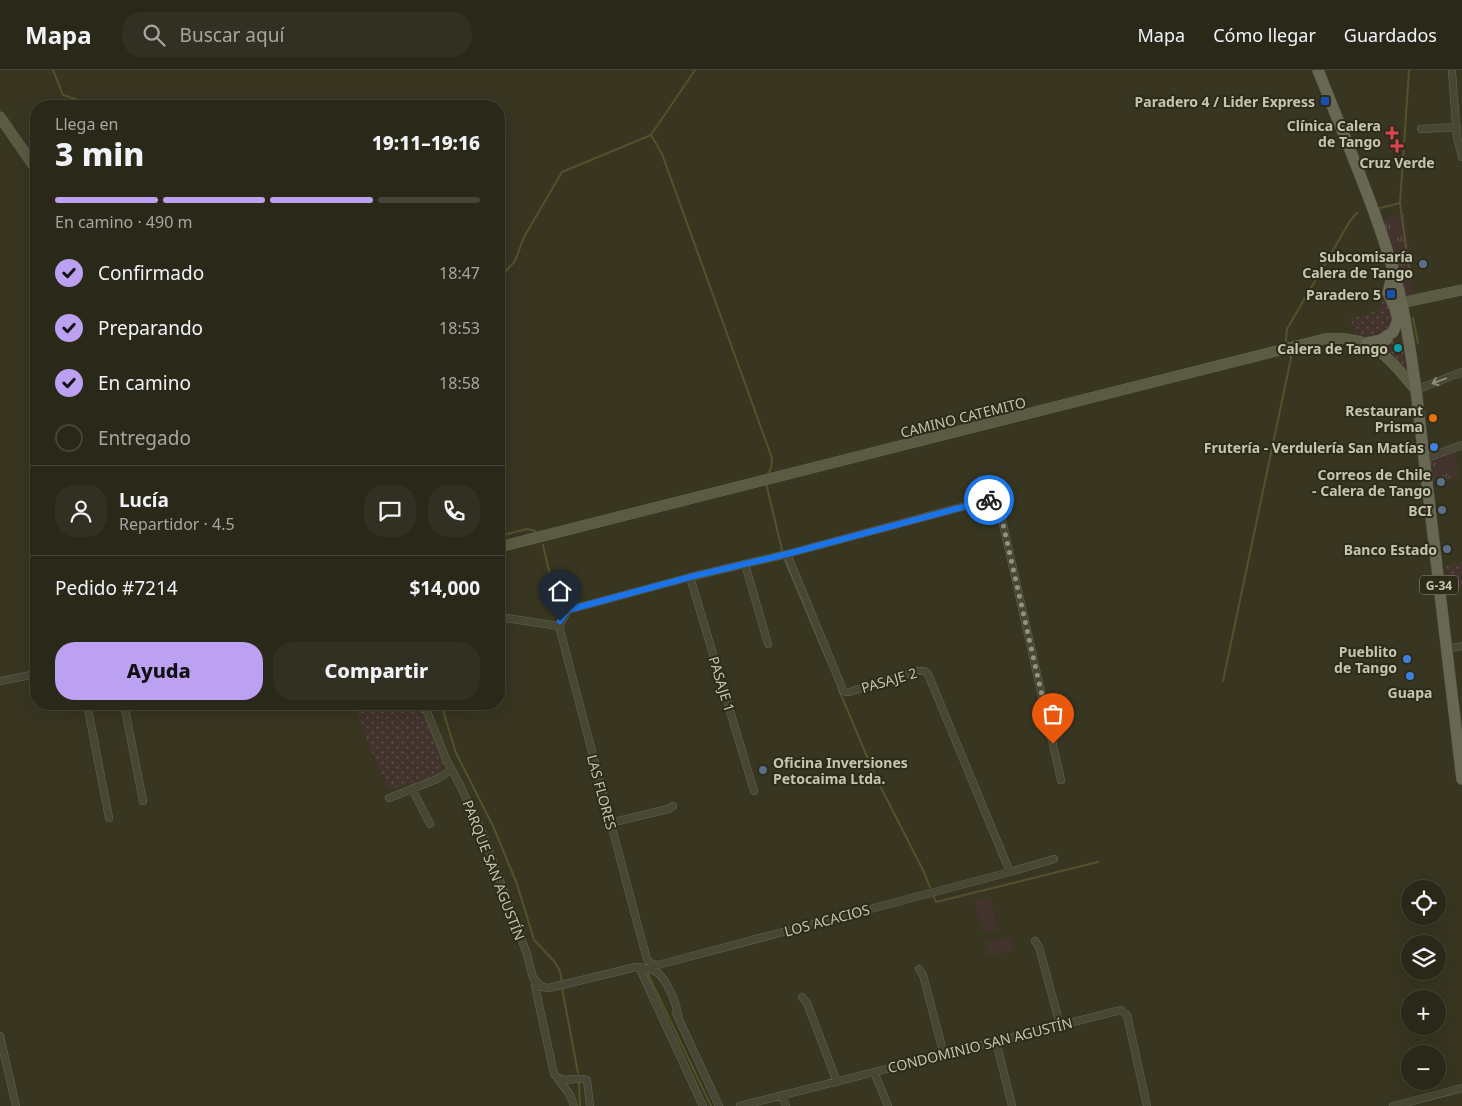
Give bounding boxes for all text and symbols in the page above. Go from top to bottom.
search box [122,12,472,57]
text: Mapa [25,18,92,51]
icon: search [140,21,168,49]
text: Buscar aquí [180,22,284,48]
text: Mapa [1138,23,1185,47]
text: Cómo llegar [1213,23,1316,47]
text: Guardados [1344,23,1437,47]
place label: Paradero 4 / Lider Express [1135,92,1315,111]
marker: Paradero 4 / Lider Express [1319,95,1331,107]
text: Llega en [55,113,118,135]
place label: Clínica Calera de Tango [1287,116,1381,151]
marker: Clínica Calera de Tango [1385,126,1399,140]
text: 19:11–19:16 [372,130,480,156]
text: 3 min [55,132,144,175]
marker: Cruz Verde [1391,140,1403,152]
place label: Cruz Verde [1359,153,1435,172]
text: En camino · 490 m [55,211,192,233]
place label: Subcomisaría Calera de Tango [1302,247,1413,282]
marker: Subcomisaría Calera de Tango [1417,258,1429,270]
icon: check [55,259,83,287]
text: Confirmado [98,260,204,286]
text: 18:47 [439,262,480,284]
place label: Paradero 5 [1306,285,1381,304]
marker: Paradero 5 [1385,288,1397,300]
icon: check [55,314,83,342]
text: Preparando [98,315,203,341]
text: 18:53 [439,317,480,339]
place label: Calera de Tango [1277,339,1388,358]
marker: Calera de Tango [1392,342,1404,354]
icon: check [55,369,83,397]
text: En camino [98,370,191,396]
text: 18:58 [439,372,480,394]
one-way arrow [1432,377,1447,386]
street label: CAMINO CATEMITO [898,392,1028,442]
place label: Restaurant Prisma [1345,401,1423,436]
marker: Restaurant Prisma [1427,412,1439,424]
text: Entregado [98,425,191,451]
place label: Frutería - Verdulería San Matías [1204,438,1424,457]
marker: Frutería - Verdulería San Matías [1428,441,1440,453]
place label: Correos de Chile - Calera de Tango [1312,465,1431,500]
courier [964,475,1014,525]
marker: Correos de Chile - Calera de Tango [1435,476,1447,488]
button: person [55,485,107,537]
button: chat [364,485,416,537]
button: phone [428,485,480,537]
icon: bike [975,486,1003,514]
text: Lucía [119,487,169,513]
place label: BCI [1408,501,1432,520]
marker: BCI [1436,504,1448,516]
text: Repartidor · 4.5 [119,513,235,535]
place label: Banco Estado [1344,540,1437,559]
marker: Banco Estado [1441,543,1453,555]
pin [539,570,581,621]
text: Pedido #7214 [55,575,178,601]
text: $14,000 [409,575,480,601]
road number: G-34 [1420,576,1458,594]
icon: home [546,577,574,605]
button: Ayuda [55,642,263,700]
button: Compartir [273,642,480,700]
place label: Pueblito de Tango [1334,642,1397,677]
marker: Pueblito de Tango [1401,653,1413,665]
street label: PASAJE 1 [705,654,739,714]
street label: PASAJE 2 [859,663,919,697]
marker: Guapa [1404,670,1416,682]
place label: Guapa [1388,683,1432,702]
pin [1032,693,1074,744]
icon: bag [1039,700,1067,728]
street label: LAS FLORES [583,752,621,832]
place label: Oficina Inversiones Petocaima Ltda. [773,753,908,788]
marker: Oficina Inversiones Petocaima Ltda. [757,764,769,776]
street label: PARQUE SAN AGUSTÍN [458,797,530,943]
map controls [1401,880,1446,1090]
button: locate [1401,880,1446,925]
street label: LOS ACACIOS [782,899,872,941]
button: layers [1401,935,1446,980]
button: + [1401,990,1446,1035]
street label: CONDOMINIO SAN AGUSTÍN [886,1013,1074,1077]
button: − [1401,1045,1446,1090]

